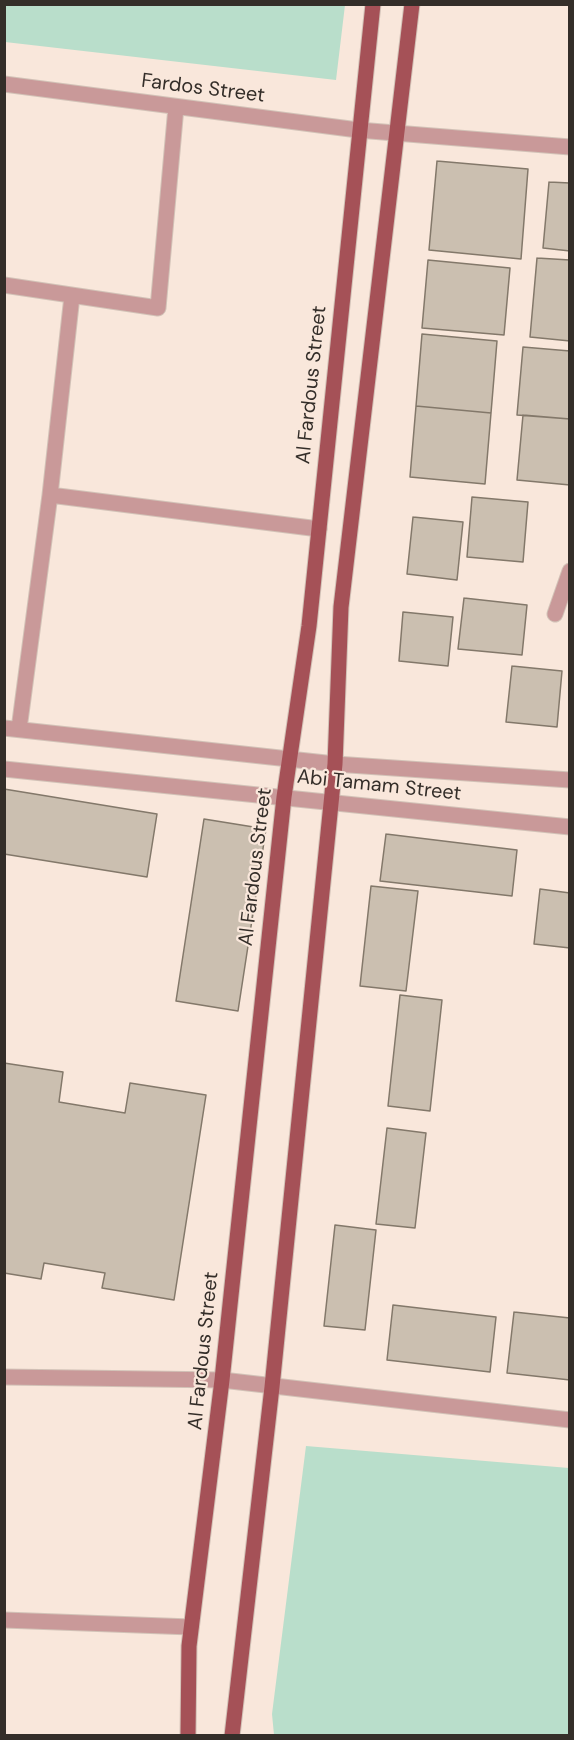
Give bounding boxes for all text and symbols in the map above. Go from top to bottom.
street label: Fardos Street [140,70,266,108]
street label: Al Fardous Street [292,305,332,465]
street label: Abi Tamam Street [296,765,462,807]
street label: Al Fardous Street [234,787,278,947]
street label: Al Fardous Street [184,1271,224,1431]

